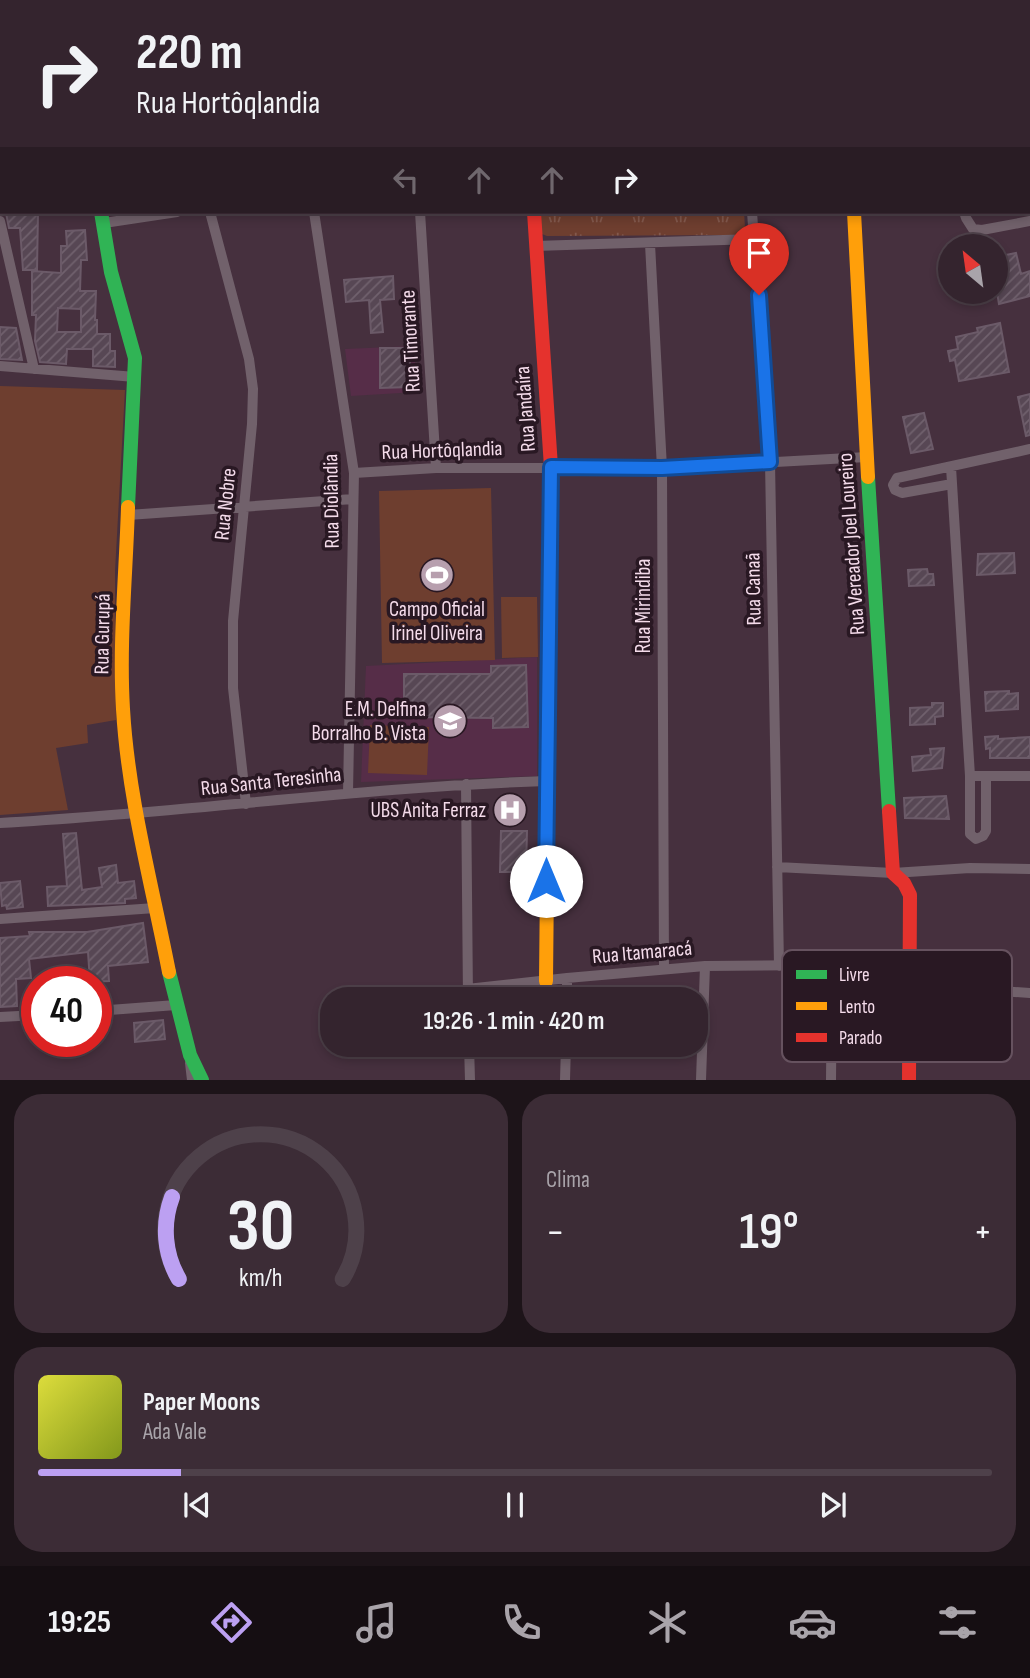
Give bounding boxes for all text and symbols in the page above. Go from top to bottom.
text: 220 m [136,24,242,83]
icon: right [21,28,112,119]
text: Rua Hortôqlandia [136,84,320,123]
icon: left [387,161,425,199]
icon: ahead [460,161,498,199]
icon: ahead [533,161,571,199]
icon: right [606,161,644,199]
pin [729,223,789,295]
icon: arrive [740,234,778,272]
north arrow [938,234,1008,304]
map controls [938,234,1008,304]
street label: Rua Timorante [395,289,426,393]
street label: Rua Jandaíra [510,365,541,453]
street label: Rua Hortôqlandia [381,436,503,465]
street label: Rua Vereador Joel Loureiro [833,452,870,636]
street label: Rua Diolândia [318,453,345,548]
street label: Rua Nobre [209,467,242,541]
street label: Rua Canaã [740,552,767,626]
sports icon: Campo Oficial Irinel Oliveira [418,556,456,594]
street label: Rua Mirindiba [631,559,656,653]
street label: Rua Gurupá [89,593,116,675]
place label: Campo Oficial Irinel Oliveira [389,597,485,646]
place label: E.M. Delfina Borralho B. Vista [312,697,426,746]
school or university icon: E.M. Delfina Borralho B. Vista [431,702,469,740]
street label: Rua Santa Teresinha [200,762,343,801]
hospital icon: UBS Anita Ferraz [491,791,529,829]
place label: UBS Anita Ferraz [370,798,486,823]
position arrow [509,844,583,918]
street label: Rua Itamaracá [591,936,693,969]
legend [782,950,1012,1062]
text: Livre [839,964,870,987]
speed limit sign: 40 [21,966,112,1057]
text: Lento [839,996,875,1019]
text: 19:26 · 1 min · 420 m [423,1006,605,1037]
text: Parado [839,1027,882,1050]
text: Clima [546,1166,590,1194]
text: 30 [227,1184,295,1272]
text: 19° [739,1201,799,1264]
text: − [546,1210,565,1255]
text: + [973,1210,992,1255]
text: km/h [239,1263,283,1294]
text: Paper Moons [143,1387,260,1418]
text: Ada Vale [143,1418,207,1446]
icon: previous [178,1486,216,1524]
icon: pause [496,1486,534,1524]
icon: next [814,1486,852,1524]
icon: directions [207,1598,256,1647]
icon: music [352,1598,401,1647]
icon: phone [497,1598,546,1647]
icon: climate [643,1598,692,1647]
icon: car [788,1598,837,1647]
icon: filters [933,1598,982,1647]
text: 19:25 [48,1603,111,1642]

